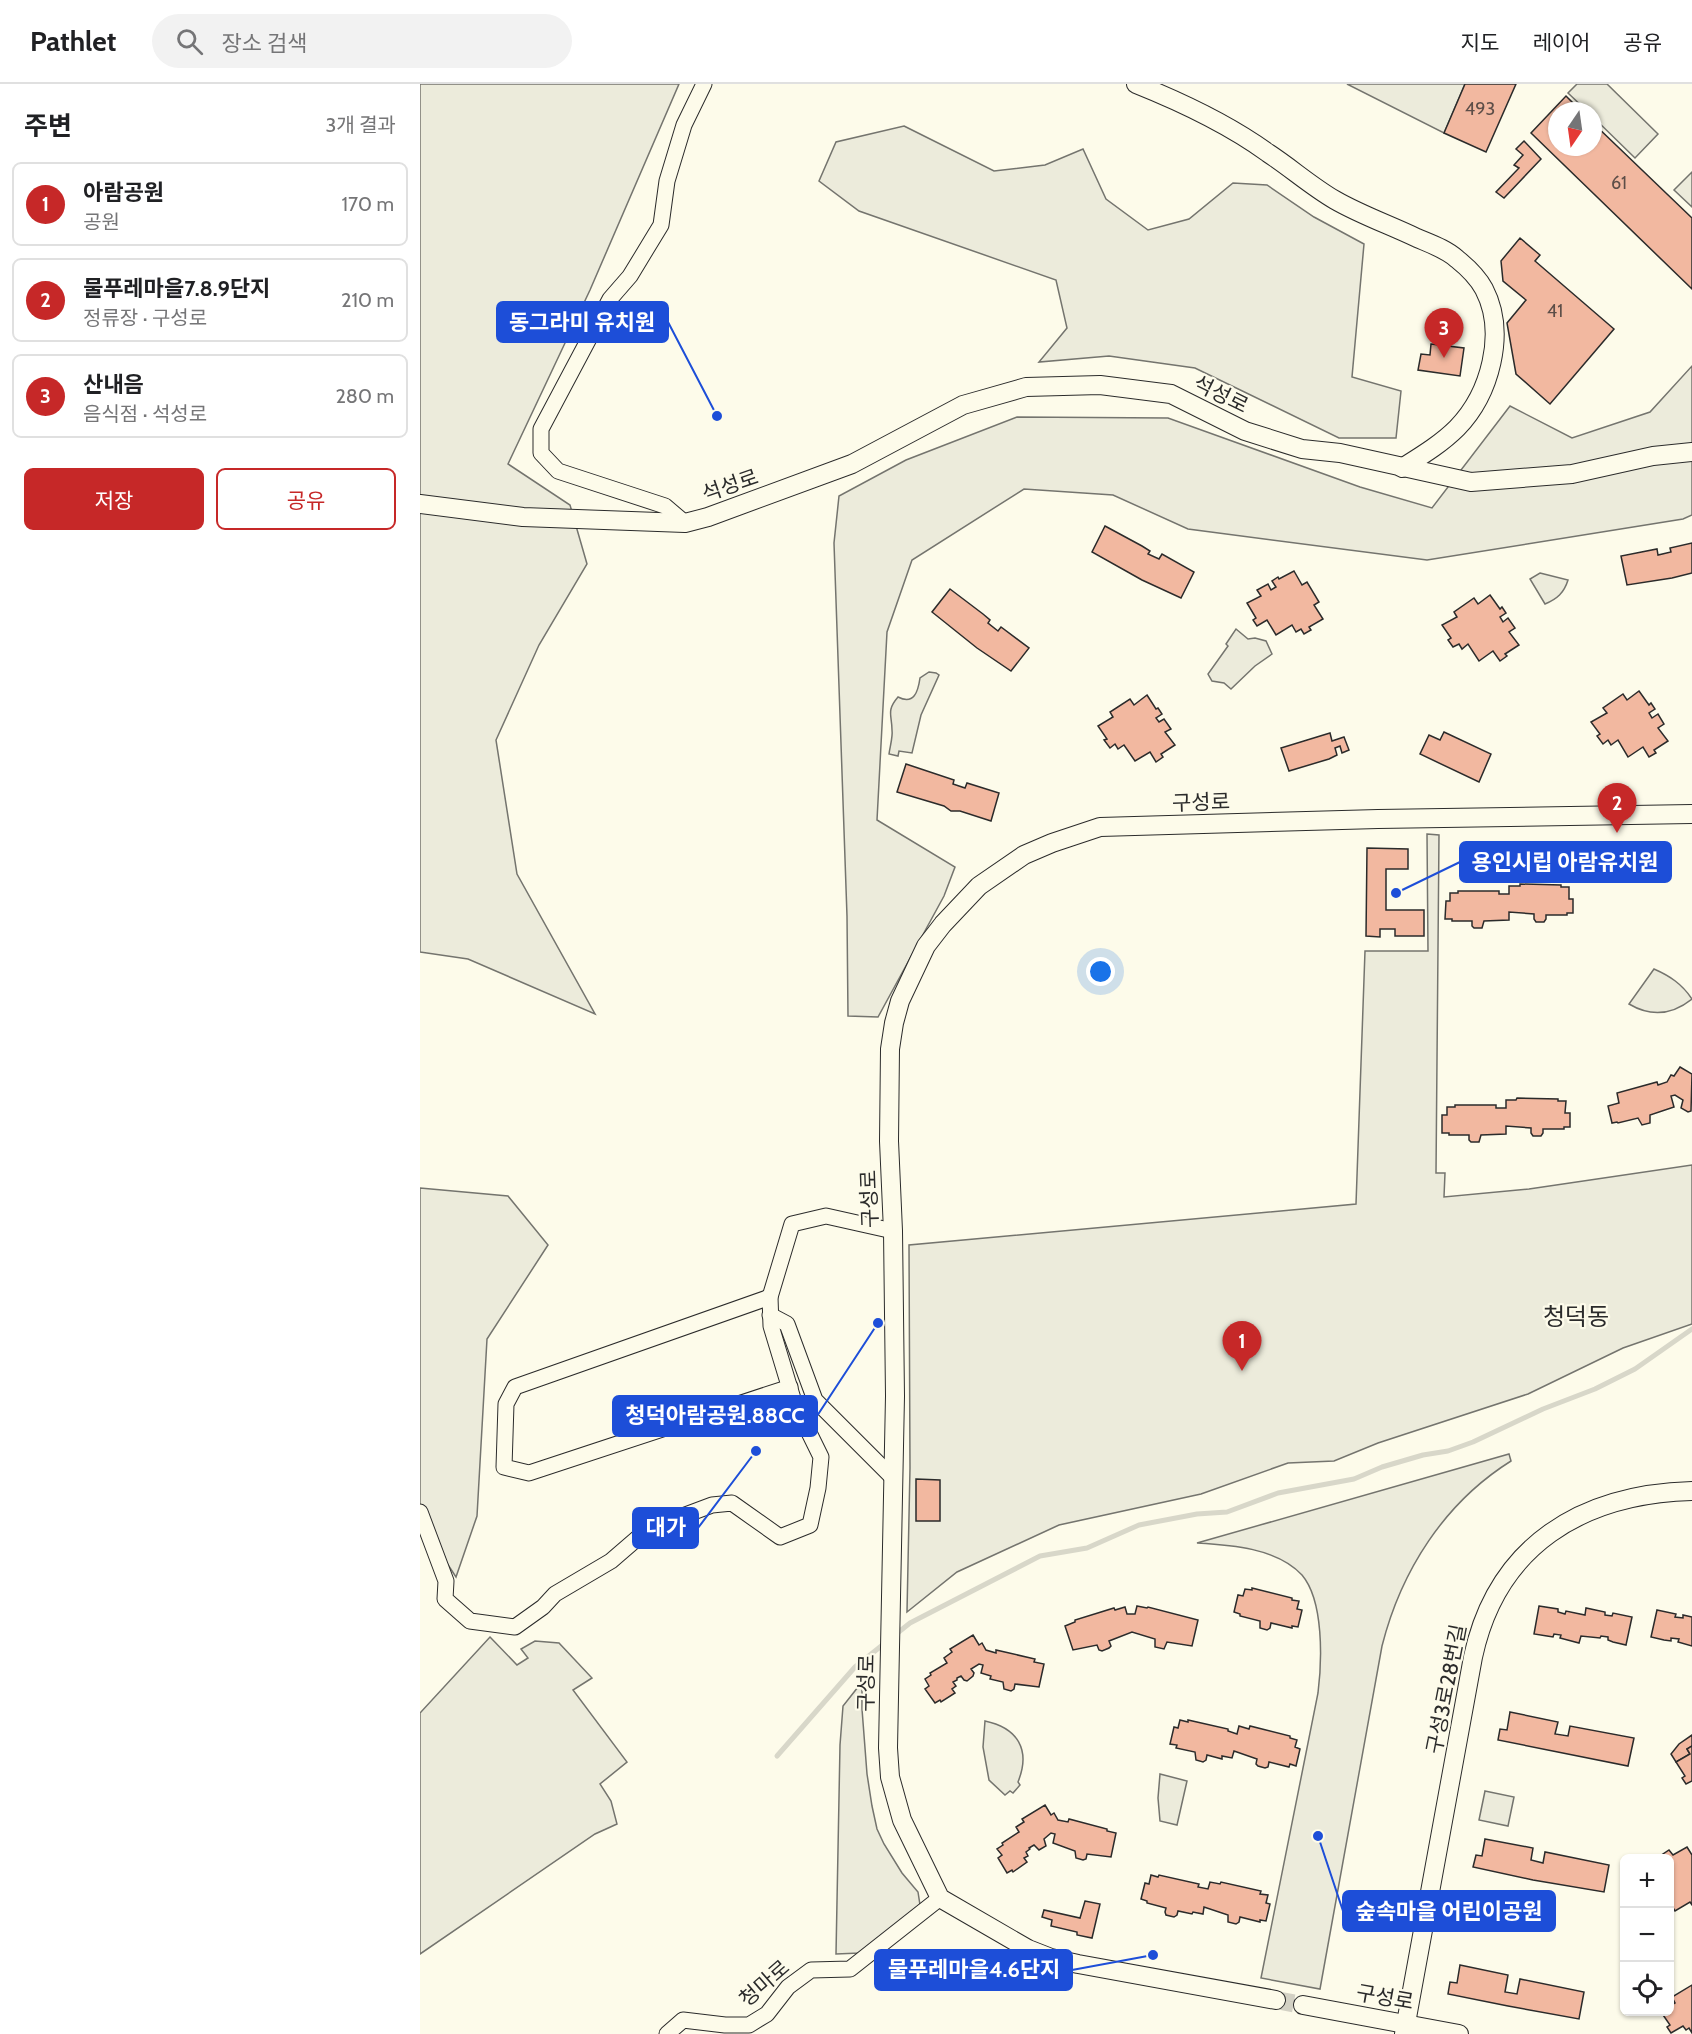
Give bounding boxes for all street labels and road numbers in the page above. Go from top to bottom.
street label: 석성로 [1189,370,1253,418]
street label: 석성로 [699,464,761,506]
street label: 구성로 [1172,788,1230,816]
street label: 구성로 [855,1170,883,1228]
street label: 구성3로28번길 [1421,1622,1471,1756]
street label: 구성로 [853,1654,879,1712]
street label: 청마로 [734,1955,794,2011]
street label: 구성로 [1354,1980,1416,2014]

